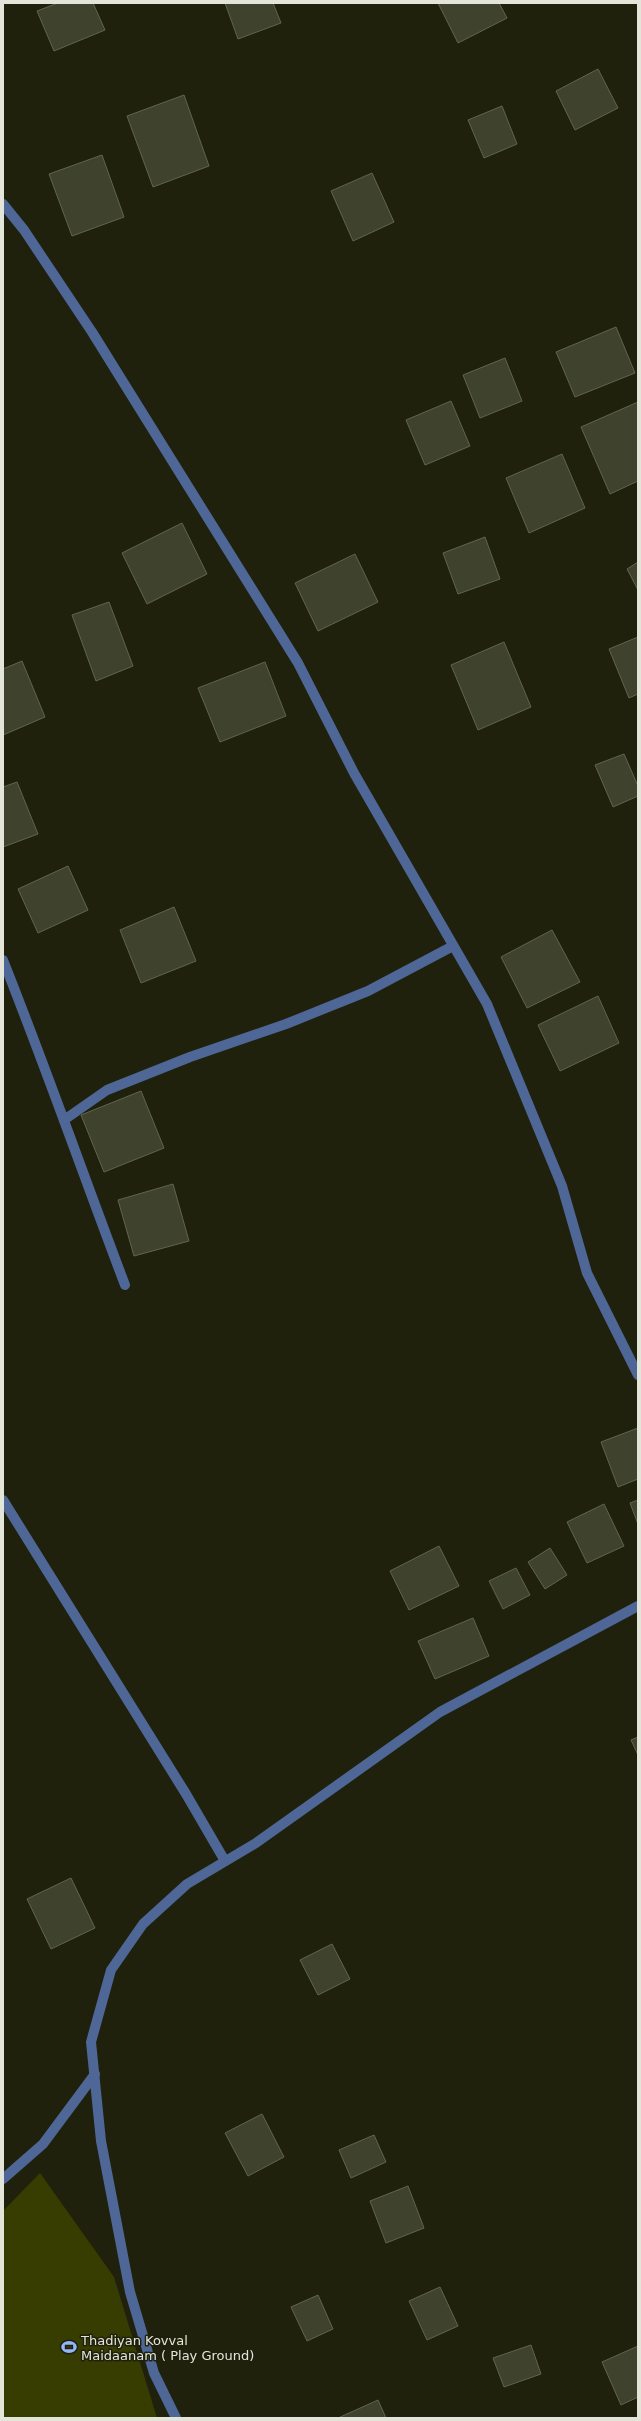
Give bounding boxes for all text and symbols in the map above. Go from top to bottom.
place label: Thadiyan Kovval Maidaanam ( Play Ground) [80,2333,254,2363]
sports icon: Thadiyan Kovval Maidaanam ( Play Ground) [60,2338,78,2356]

